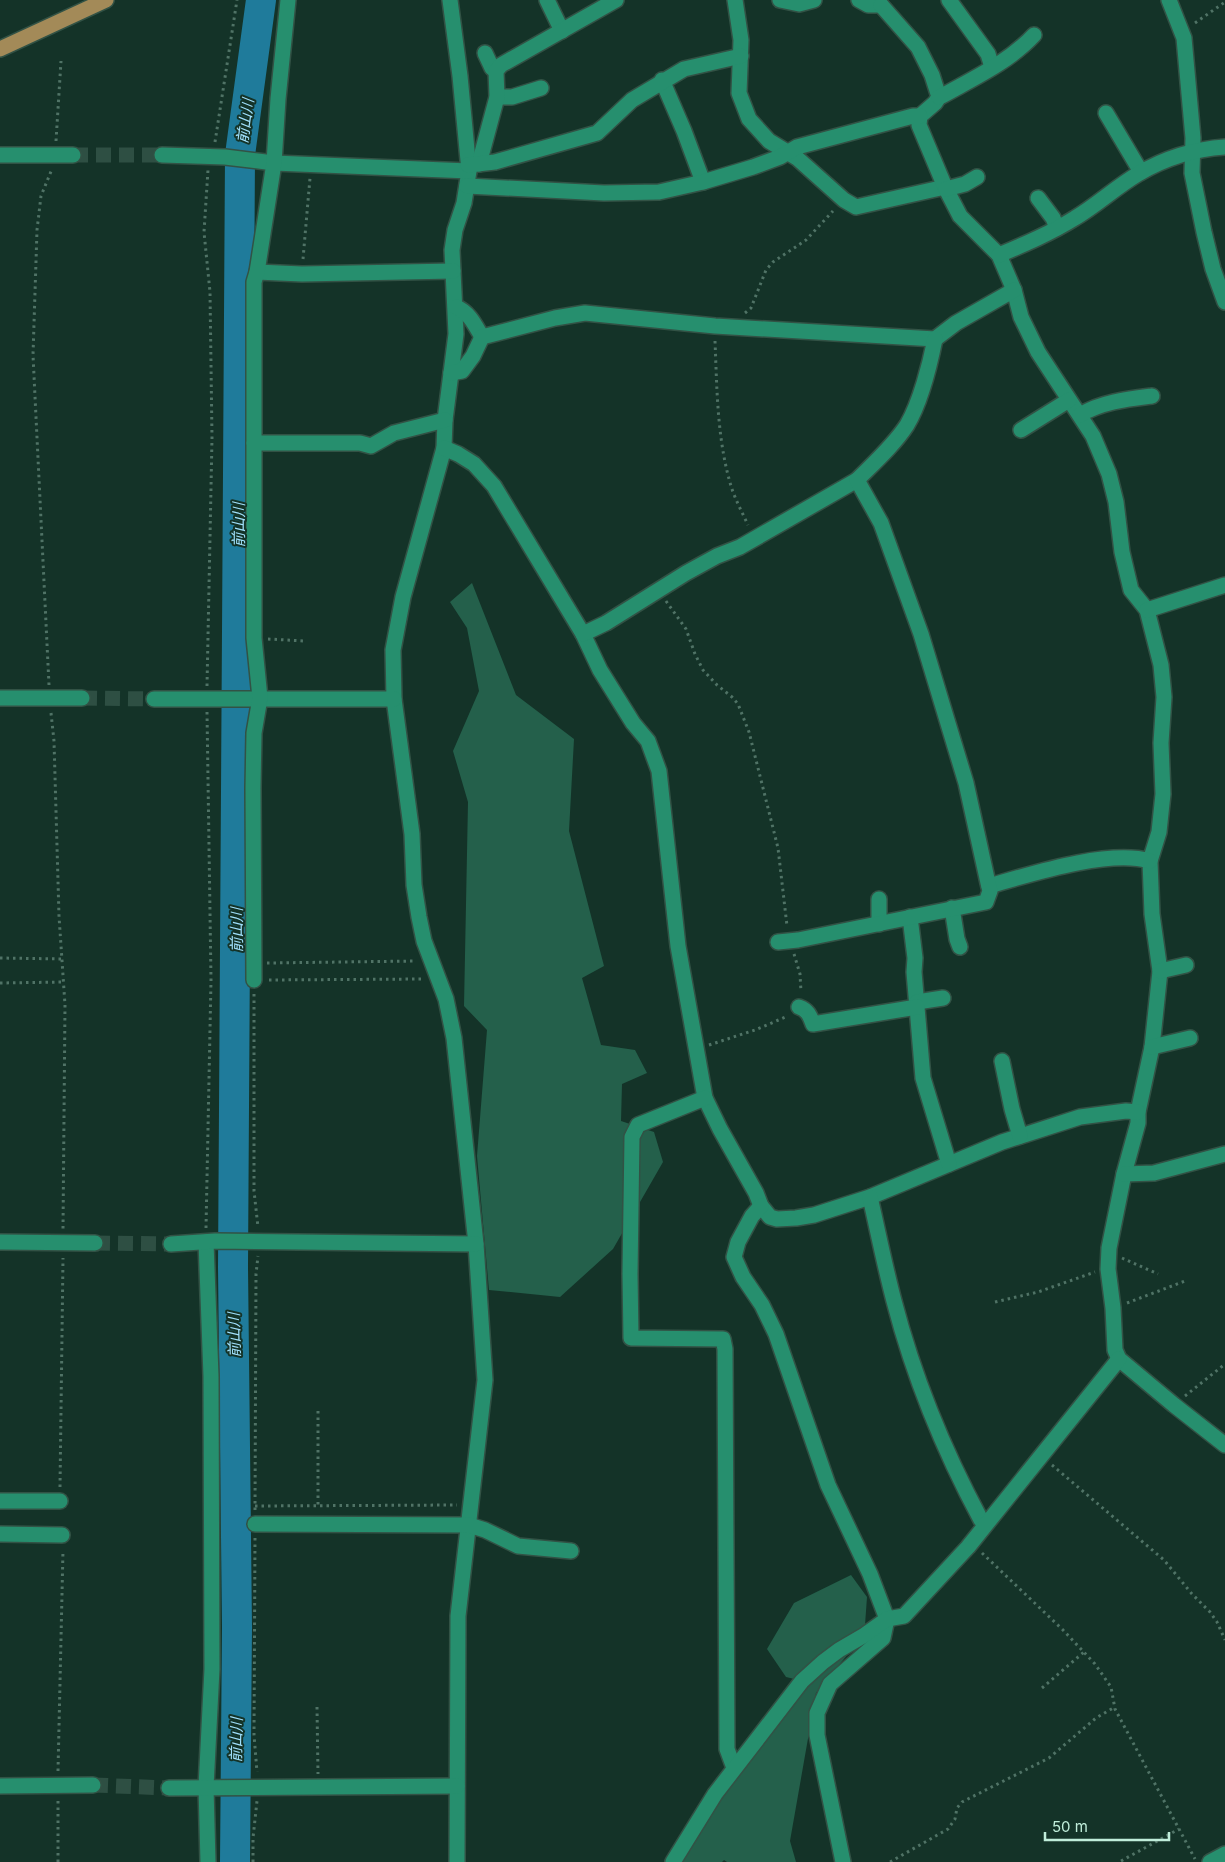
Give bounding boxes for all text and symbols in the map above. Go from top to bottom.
water label: 前山川 [232,95,258,145]
water label: 前山川 [229,501,248,548]
water label: 前山川 [227,906,246,953]
water label: 前山川 [224,1310,244,1358]
water label: 前山川 [226,1715,246,1763]
scale bar [1045,1810,1169,1842]
text: 50 m [1052,1817,1088,1836]

